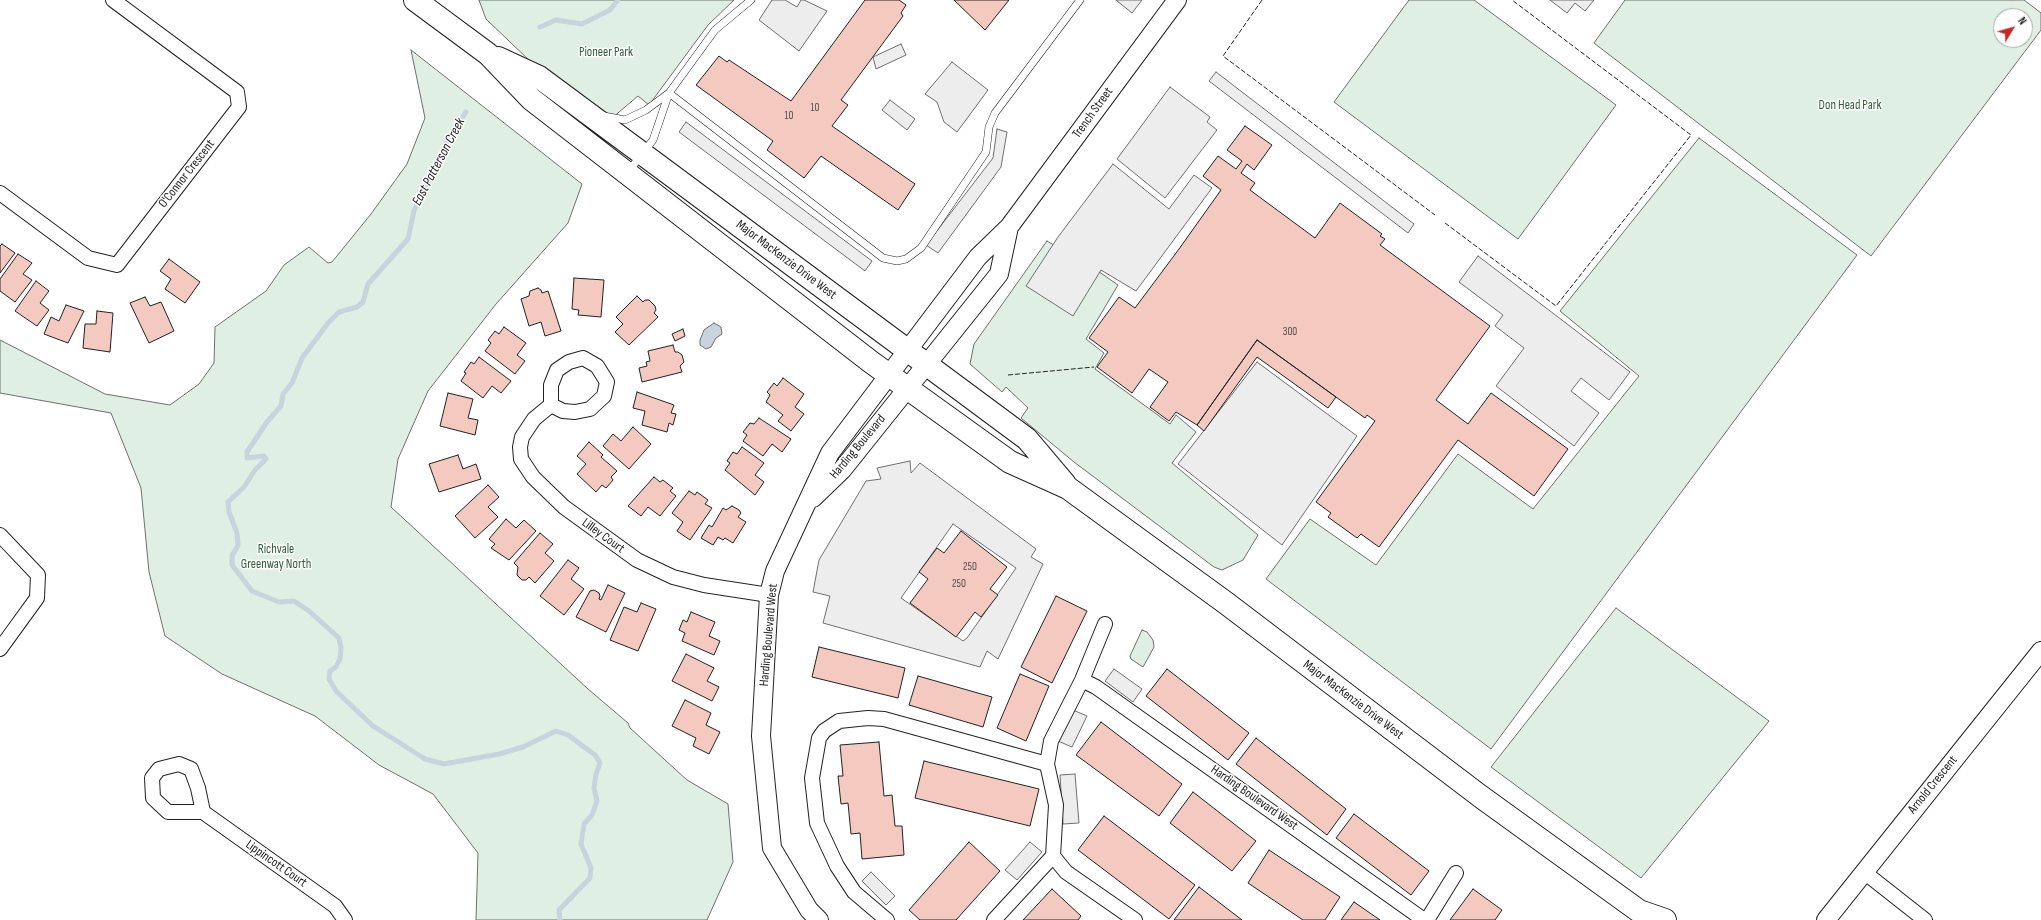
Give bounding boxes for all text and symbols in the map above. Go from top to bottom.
north arrow [1993,8,2033,48]
text: N [2015,15,2029,27]
park label: Pioneer Park [579,45,633,61]
street label: Trench Street [1069,85,1117,141]
park label: Don Head Park [1819,98,1881,114]
house number: 10 [811,101,819,115]
house number: 10 [785,109,793,123]
water label: East Patterson Creek [409,115,469,209]
street label: O'Connor Crescent [156,137,218,211]
street label: Major MacKenzie Drive West [733,217,839,303]
house number: 300 [1283,325,1297,339]
street label: Harding Boulevard [827,412,889,482]
street label: Lilley Court [579,515,627,557]
park label: Richvale Greenway North [241,542,311,573]
house number: 250 [963,560,977,574]
house number: 250 [952,577,966,591]
street label: Harding Boulevard West [757,583,781,687]
street label: Major MacKenzie Drive West [1300,657,1406,743]
street label: Arnold Crescent [1905,753,1961,817]
street label: Harding Boulevard West [1207,762,1301,834]
street label: Lippincott Court [242,837,310,891]

